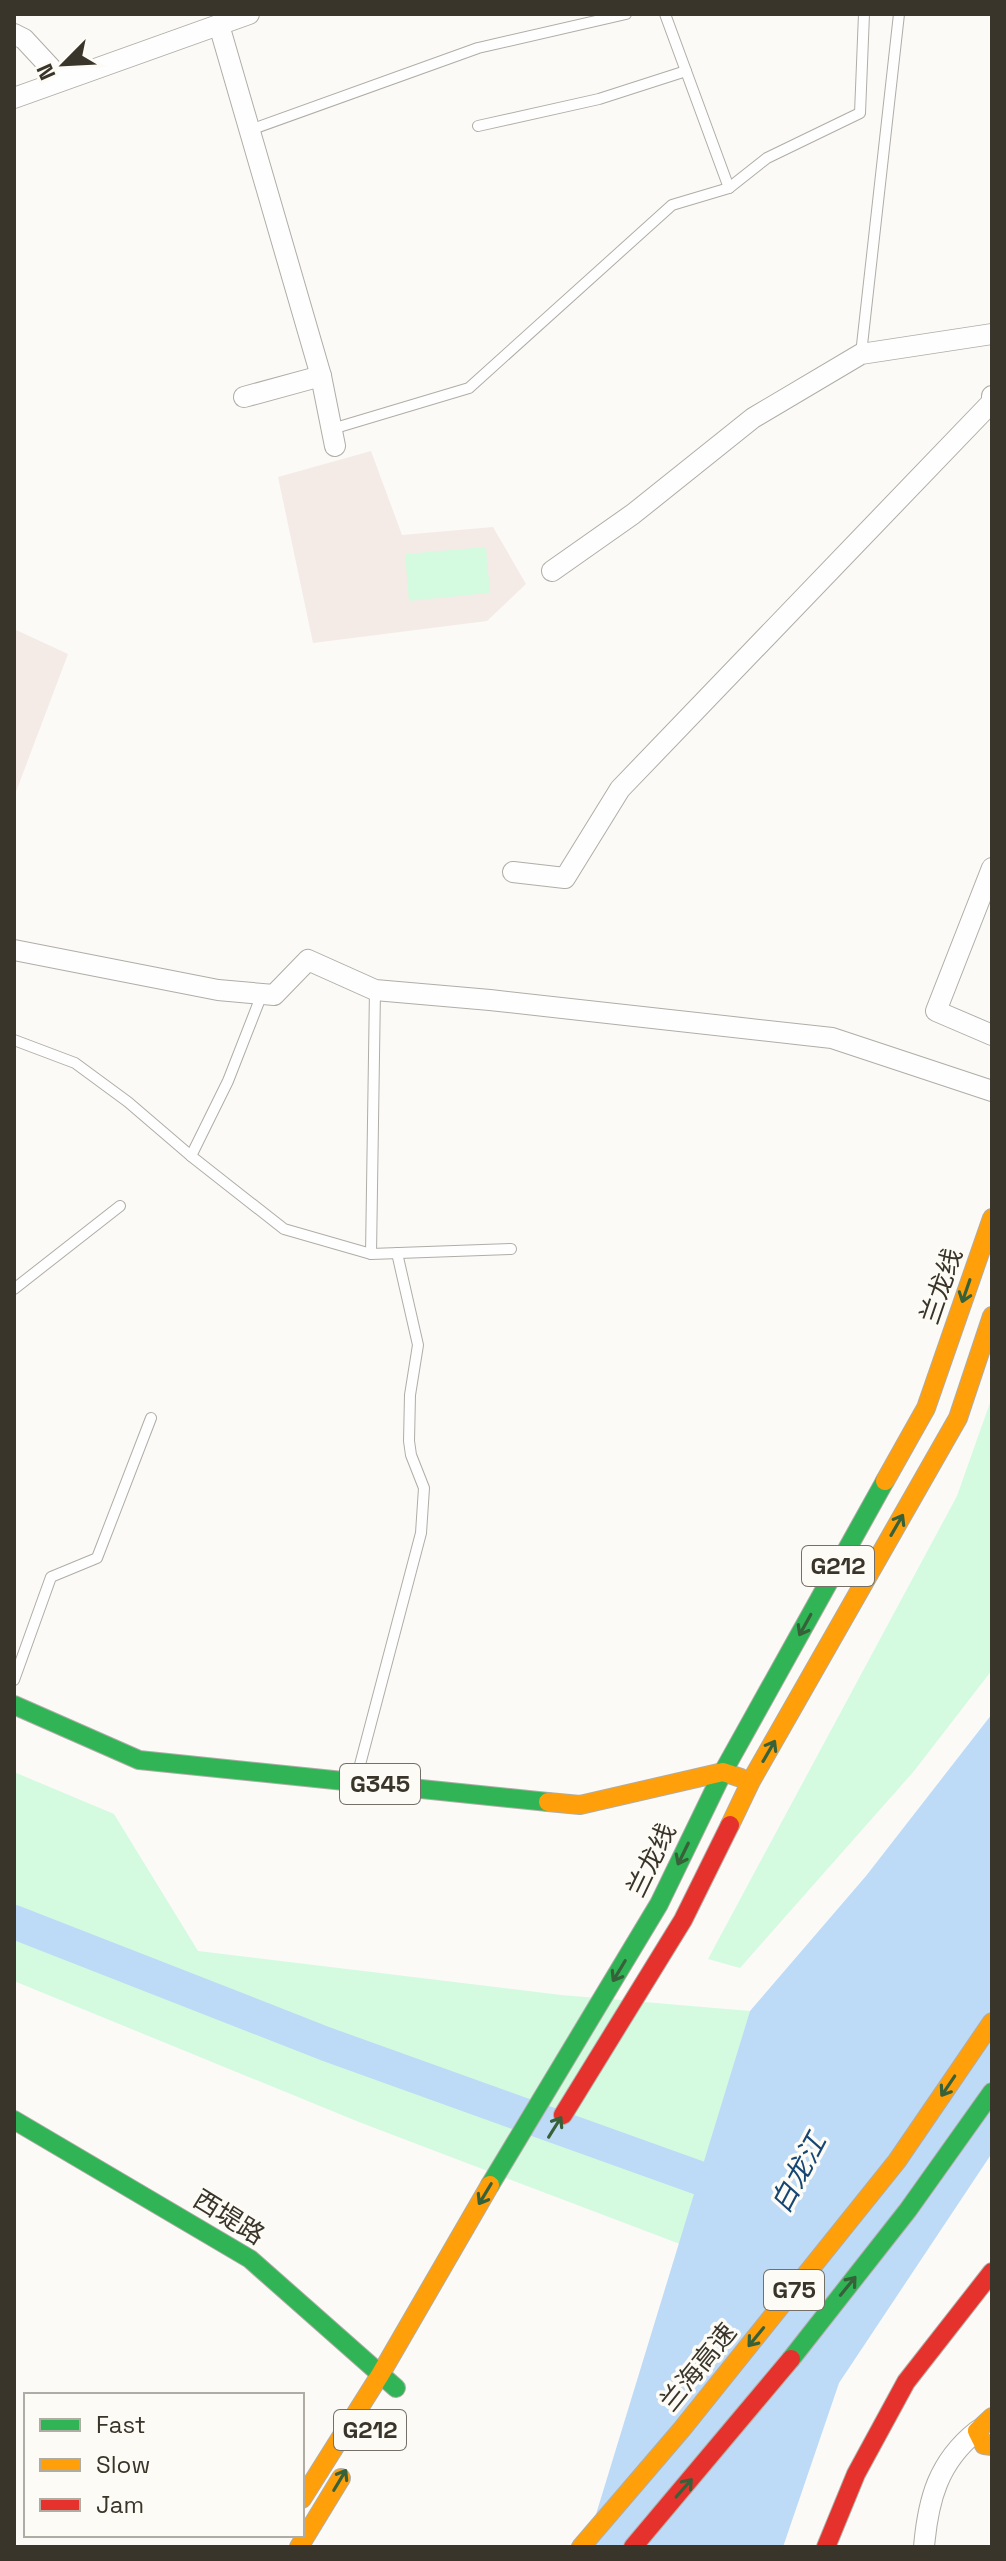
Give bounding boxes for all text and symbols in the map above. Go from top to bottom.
north arrow [24,24,104,104]
text: N [30,60,62,85]
street label: 兰龙线 [912,1244,970,1328]
one-way arrow [958,1279,973,1304]
one-way arrow [889,1514,905,1537]
road number: G212 [802,1546,874,1586]
one-way arrow [797,1613,813,1636]
one-way arrow [761,1740,777,1763]
road number: G345 [340,1764,420,1804]
street label: 兰龙线 [619,1817,683,1903]
one-way arrow [675,1842,690,1866]
one-way arrow [611,1959,627,1982]
one-way arrow [940,2075,956,2097]
one-way arrow [548,2116,564,2139]
water label: 白龙江 [762,2125,835,2219]
street label: 西堤路 [187,2182,271,2252]
one-way arrow [477,2182,493,2205]
road number: G75 [764,2270,824,2310]
one-way arrow [839,2276,856,2297]
street label: 兰海高速 [652,2316,744,2418]
one-way arrow [747,2326,765,2347]
legend [24,2393,304,2537]
text: Fast [96,2409,146,2440]
road number: G212 [334,2410,406,2450]
text: Slow [96,2449,150,2480]
one-way arrow [332,2469,348,2492]
one-way arrow [675,2478,693,2499]
text: Jam [96,2489,144,2520]

